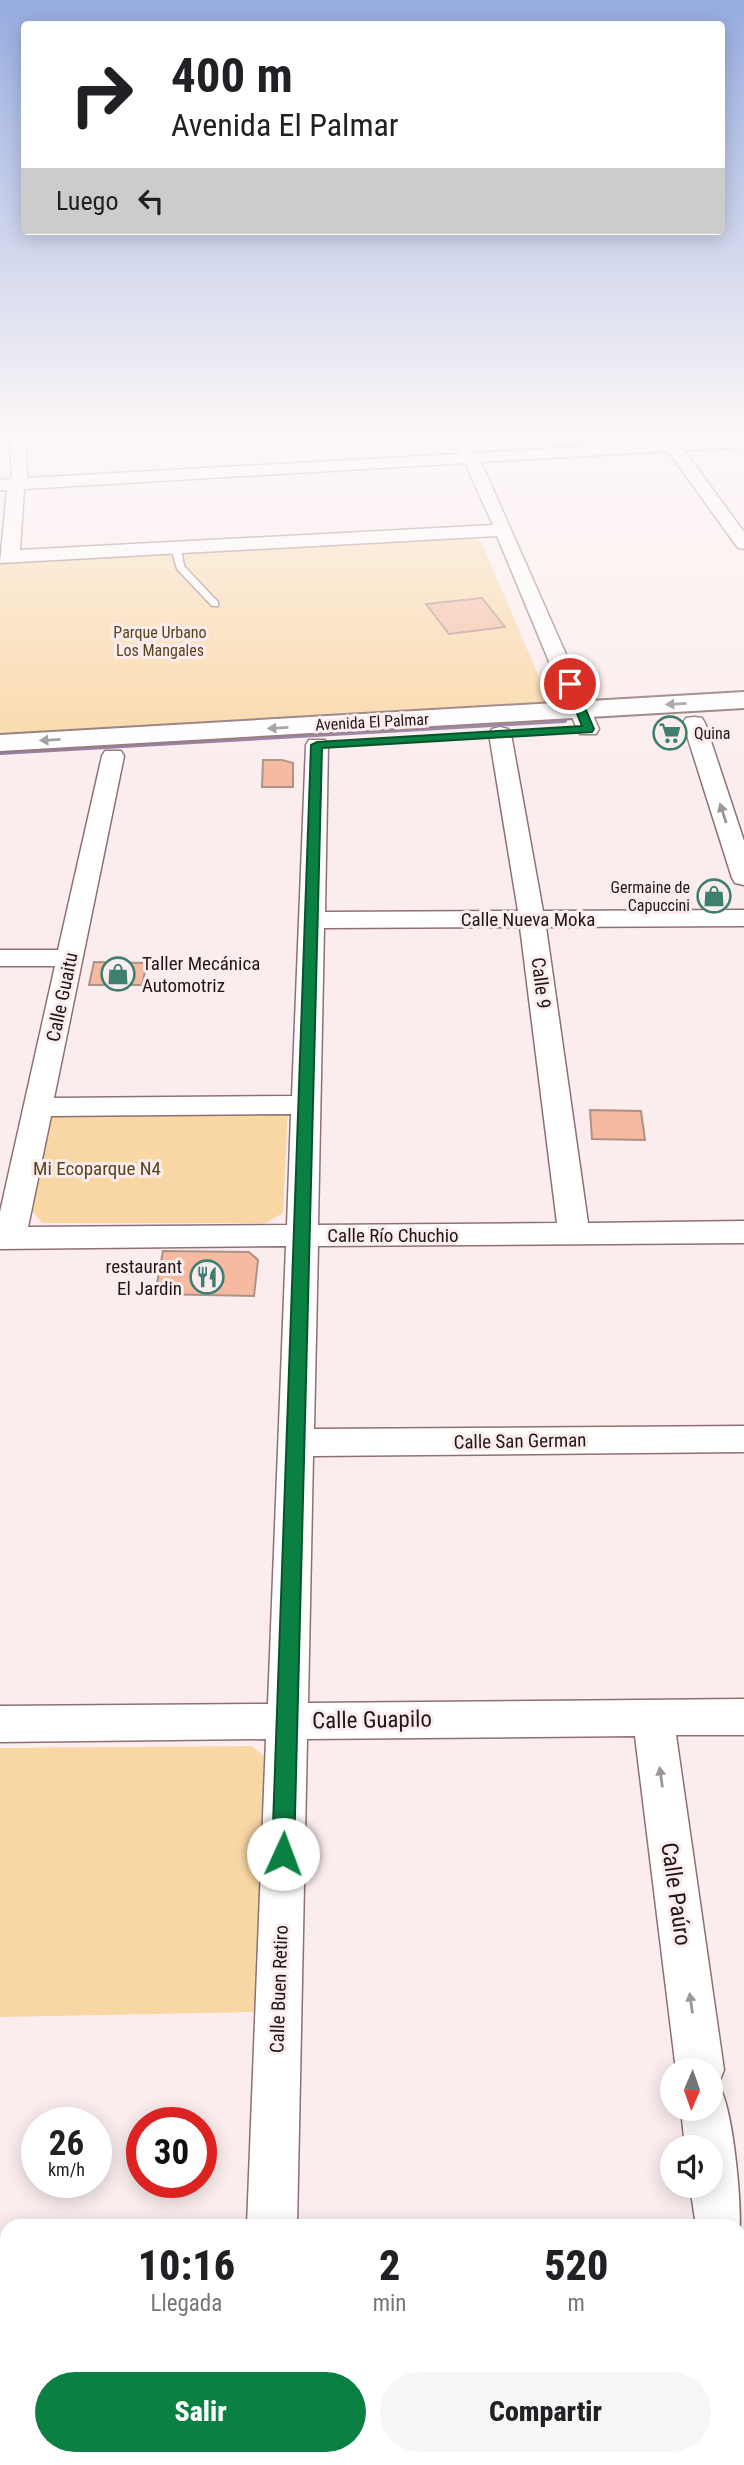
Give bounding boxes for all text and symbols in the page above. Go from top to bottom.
text: 400 m [171,47,293,104]
icon: right [56,49,147,140]
text: Avenida El Palmar [171,106,399,144]
icon: left [132,182,170,220]
text: Luego [56,186,118,216]
park label: Parque Urbano Los Mangales [113,623,207,660]
pin [540,654,600,714]
icon: arrive [551,665,589,703]
one-way arrow [665,699,687,710]
street label: Avenida El Palmar [315,710,429,734]
supermarket icon: Quina [651,714,689,752]
one-way arrow [266,722,288,733]
place label: Quina [694,724,730,743]
one-way arrow [39,735,61,746]
one-way arrow [717,802,728,823]
shop icon: Germaine de Capuccini [695,877,733,915]
place label: Germaine de Capuccini [610,878,690,915]
street label: Calle Nueva Moka [461,908,595,931]
street label: Calle Guaitu [41,950,83,1044]
place label: Taller Mecánica Automotriz [142,952,260,997]
shop icon: Taller Mecánica Automotriz [99,955,137,993]
street label: Calle 9 [526,956,556,1010]
park label: Mi Ecoparque N4 [33,1157,161,1180]
street label: Calle Río Chuchio [327,1224,459,1247]
place label: restaurant El Jardin [106,1255,182,1300]
restaurant icon: restaurant El Jardin [188,1258,226,1296]
street label: Calle San German [453,1428,587,1454]
street label: Calle Guapilo [312,1705,432,1735]
one-way arrow [655,1766,666,1788]
position arrow [246,1817,320,1891]
street label: Calle Paúro [655,1841,697,1947]
street label: Calle Buen Retiro [265,1925,293,2053]
one-way arrow [685,1991,696,2013]
north arrow [660,2058,723,2121]
map controls [660,2058,723,2198]
speed limit sign: 30 [126,2107,217,2198]
text: 26 [49,2123,84,2164]
button: sound [660,2135,723,2198]
text: km/h [48,2159,85,2180]
text: 10:16 [138,2241,235,2290]
text: 2 [379,2241,400,2290]
text: 520 [544,2241,608,2290]
text: Llegada [150,2290,222,2317]
text: min [373,2290,406,2317]
text: m [568,2290,585,2317]
button: Salir [35,2372,366,2452]
button: Compartir [380,2372,711,2452]

